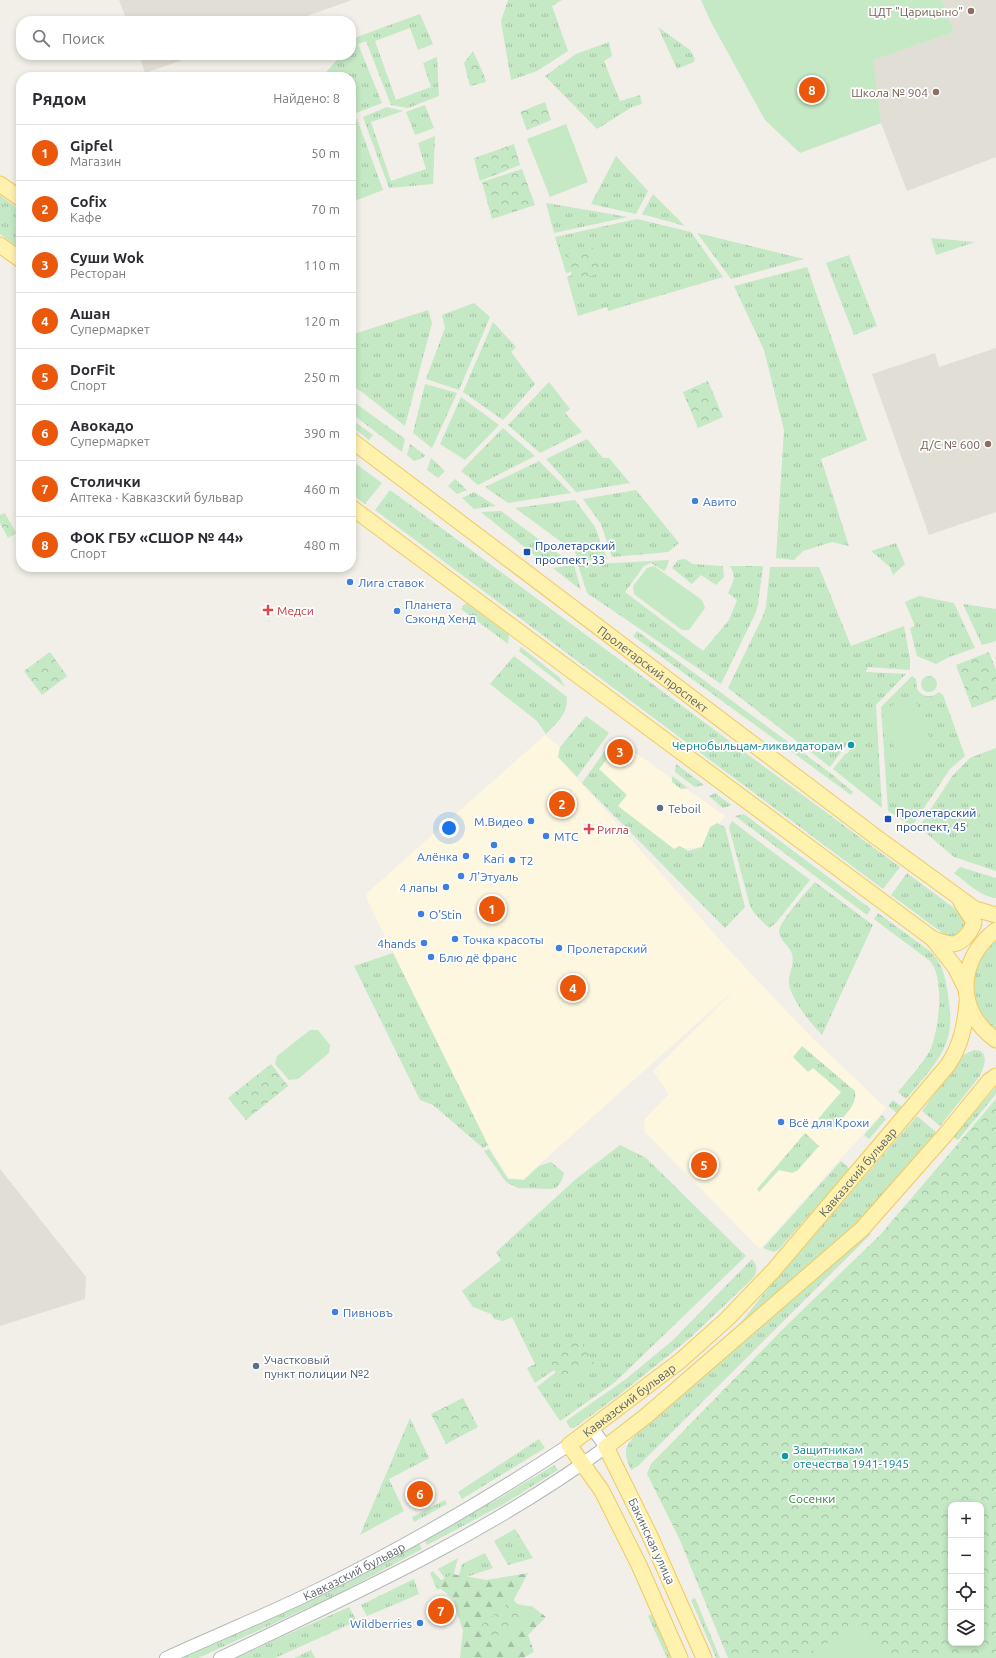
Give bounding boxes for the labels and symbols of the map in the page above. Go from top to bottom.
place label: ЦДТ "Царицыно" [869,5,963,18]
marker: ЦДТ "Царицыно" [966,6,976,16]
pin: 8 [799,75,825,105]
place label: Школа № 904 [851,86,928,99]
marker: Школа № 904 [931,87,941,97]
place label: Д/C № 600 [920,438,980,451]
marker: Д/C № 600 [983,439,993,449]
place label: Авито [703,495,737,508]
marker: Авито [690,496,700,506]
place label: Пролетарский проспект, 33 [535,539,615,566]
marker: Пролетарский проспект, 33 [522,547,532,557]
place label: Лига ставок [358,576,424,589]
marker: Лига ставок [345,577,355,587]
place label: Планета Сэконд Хенд [405,598,476,625]
marker: Медси [262,604,274,616]
place label: Медси [277,604,314,617]
marker: Планета Сэконд Хенд [392,606,402,616]
street label: Пролетарский проспект [596,623,712,715]
pin: 3 [607,737,633,767]
place label: Чернобыльцам-ликвидаторам [672,739,843,752]
marker: Чернобыльцам-ликвидаторам [846,740,856,750]
pin: 2 [549,789,575,819]
place label: Teboil [668,802,701,815]
marker: Teboil [655,803,665,813]
place label: Пролетарский проспект, 45 [896,806,976,833]
marker: Пролетарский проспект, 45 [883,814,893,824]
place label: М.Видео [474,815,523,828]
marker: М.Видео [526,816,536,826]
your location [439,818,459,838]
place label: Ригла [597,823,629,836]
marker: Ригла [584,824,594,834]
place label: МТС [554,830,579,843]
marker: МТС [541,831,551,841]
marker: Kari [489,840,499,850]
place label: Алёнка [417,850,458,863]
marker: Алёнка [461,851,471,861]
place label: Kari [484,852,505,865]
place label: T2 [520,854,533,867]
marker: T2 [507,855,517,865]
place label: Л'Этуаль [469,870,518,883]
marker: Л'Этуаль [456,871,466,881]
place label: 4 лапы [399,881,438,894]
marker: 4 лапы [441,882,451,892]
pin: 1 [479,894,505,924]
place label: O'Stin [429,908,462,921]
marker: O'Stin [416,909,426,919]
place label: Точка красоты [463,933,544,946]
marker: Точка красоты [450,934,460,944]
place label: 4hands [377,937,416,950]
marker: 4hands [419,938,429,948]
place label: Пролетарский [567,942,647,955]
marker: Пролетарский [554,943,564,953]
place label: Блю дё франс [439,951,517,964]
marker: Блю дё франс [426,952,436,962]
pin: 4 [560,973,586,1003]
place label: Всё для Крохи [789,1116,869,1129]
marker: Всё для Крохи [776,1117,786,1127]
street label: Кавказский бульвар [816,1125,899,1219]
pin: 5 [691,1150,717,1180]
place label: Пивновъ [343,1306,393,1319]
marker: Пивновъ [330,1307,340,1317]
place label: Участковый пункт полиции №2 [264,1353,370,1380]
marker: Участковый пункт полиции №2 [251,1361,261,1371]
street label: Кавказский бульвар [580,1361,678,1439]
place label: Защитникам отечества 1941-1945 [793,1443,909,1470]
marker: Защитникам отечества 1941-1945 [780,1451,790,1461]
pin: 6 [407,1479,433,1509]
park label: Сосенки [789,1492,835,1505]
street label: Бакинская улица [626,1496,678,1586]
street label: Кавказский бульвар [301,1539,407,1602]
pin: 7 [428,1596,454,1626]
place label: Wildberries [350,1617,412,1630]
marker: Wildberries [415,1618,425,1628]

